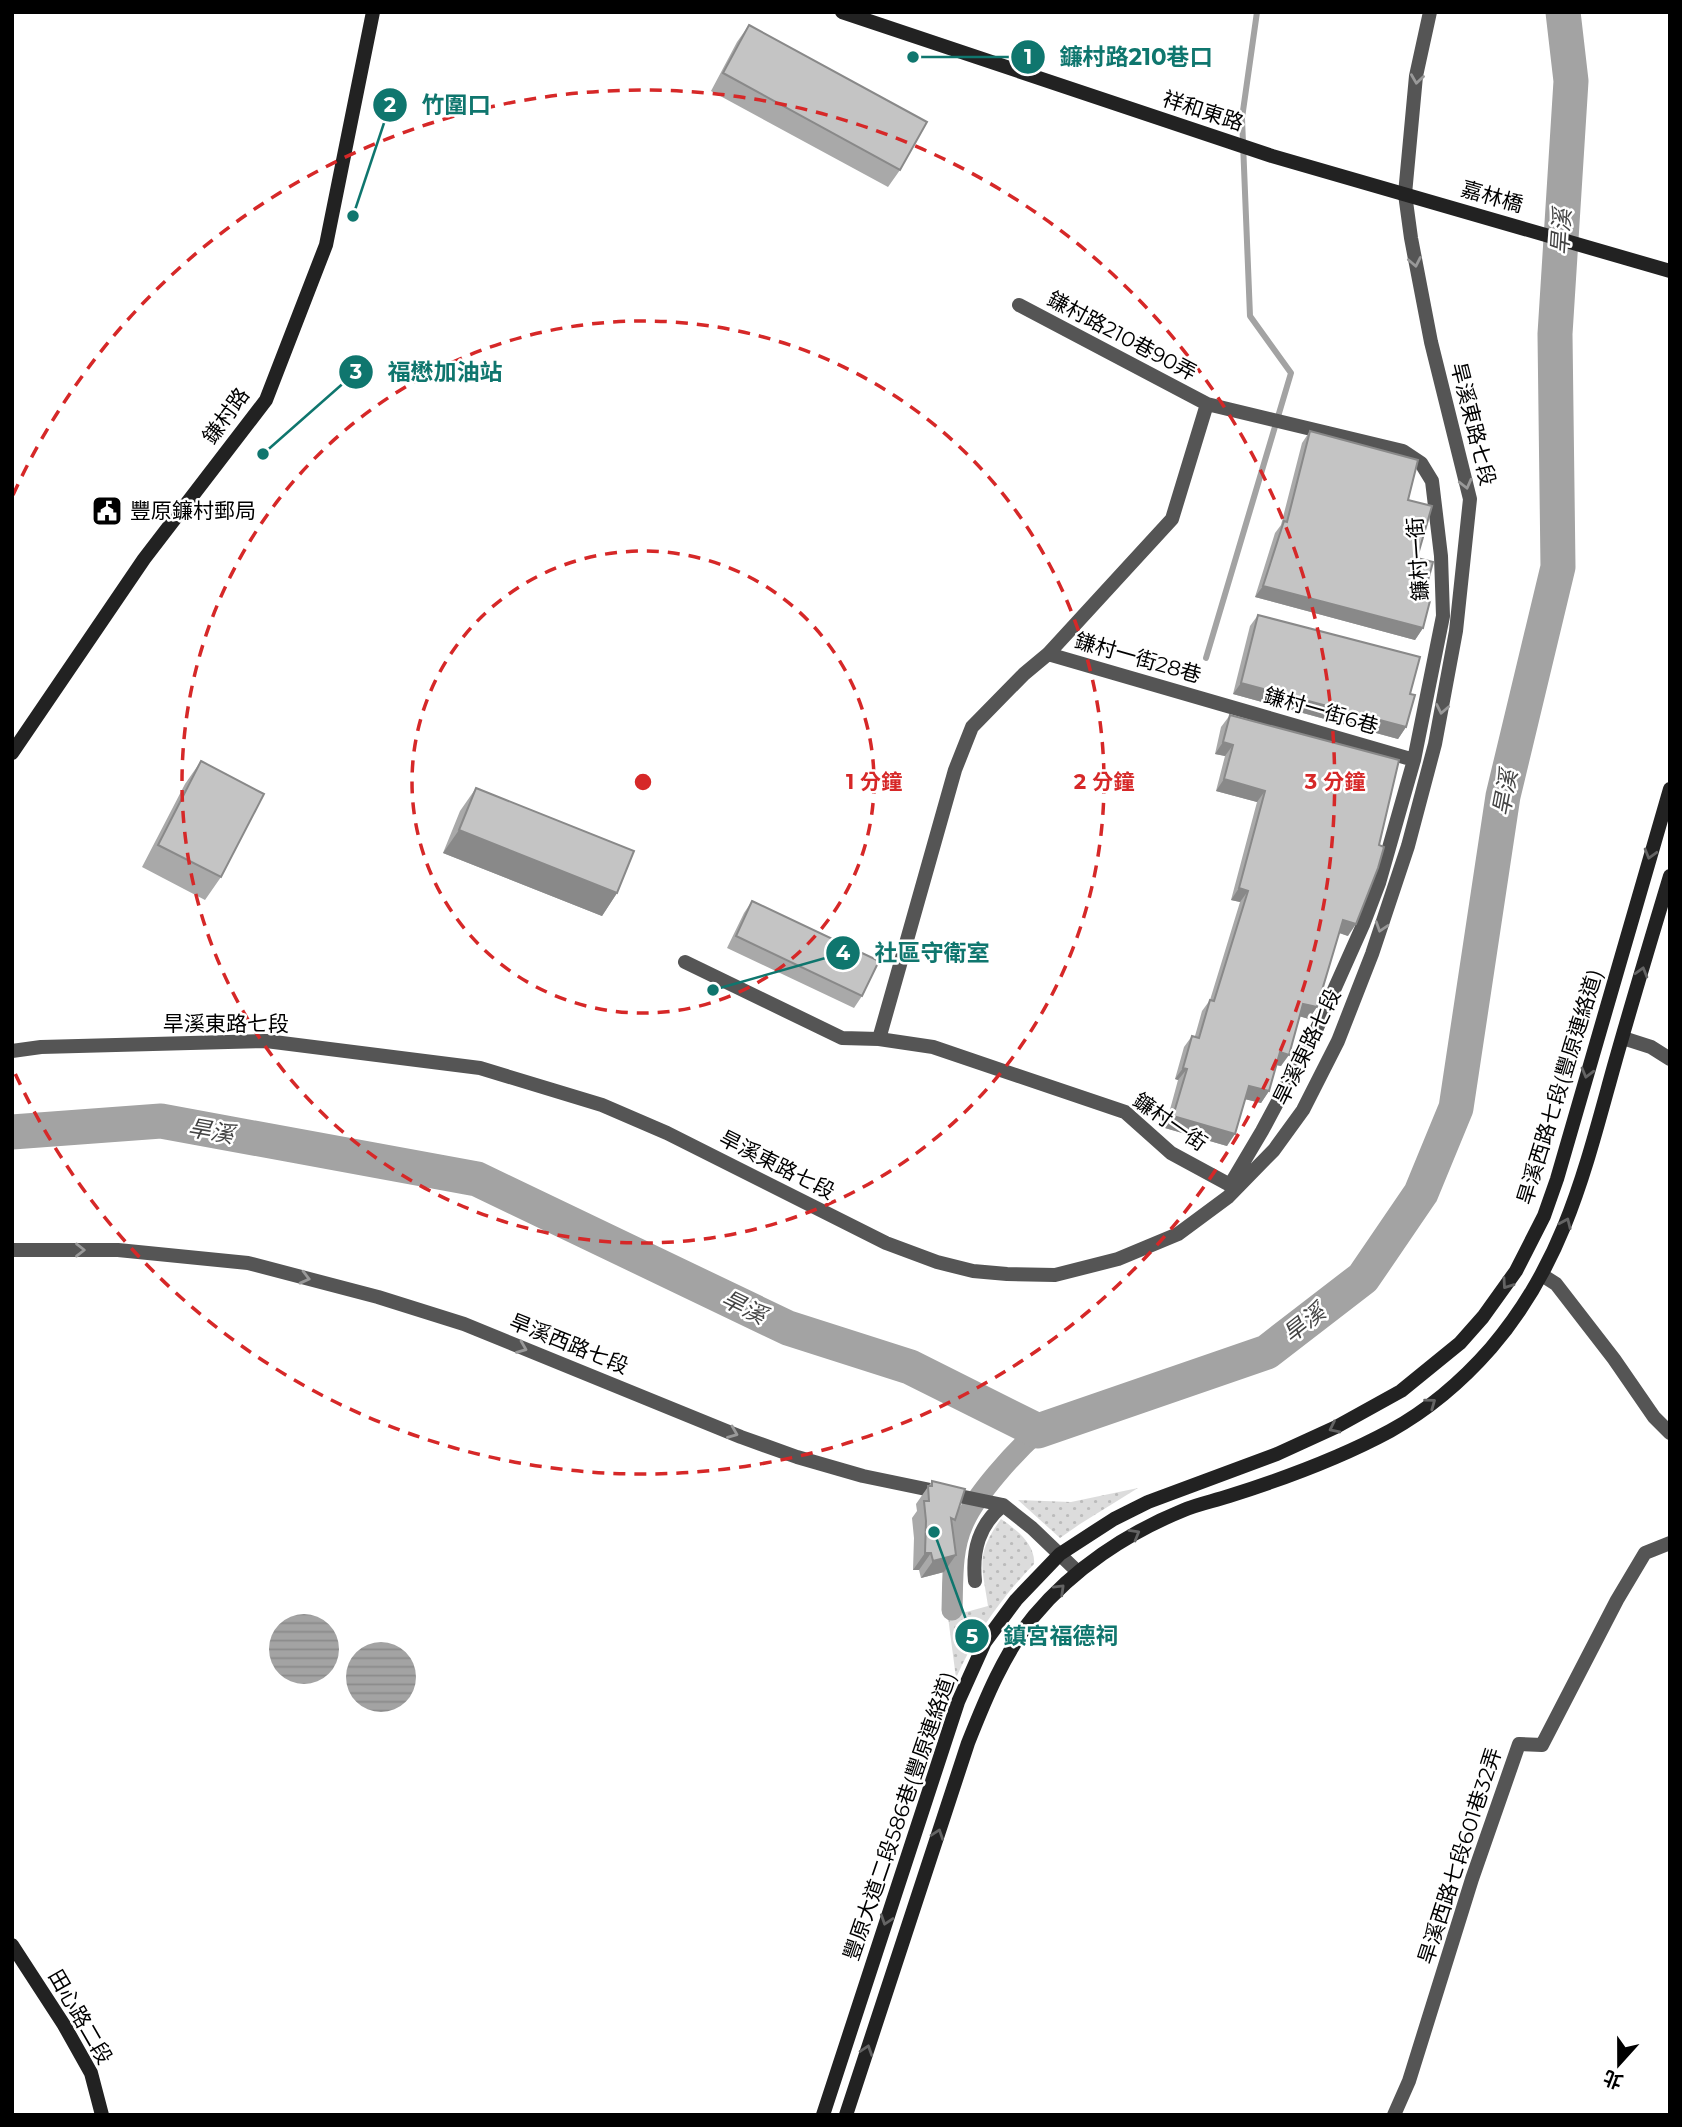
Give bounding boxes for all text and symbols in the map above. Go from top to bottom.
callout: 鐮村路210巷口 [1010,35,1226,79]
text: 鐮村路210巷口 [1059,43,1213,71]
text: 1 [1024,44,1032,69]
one-way arrow [1409,73,1424,85]
callout: 竹圍口 [373,83,505,127]
street label: 祥和東路 [1159,86,1247,135]
text: 竹圍口 [422,91,491,119]
text: 2 [384,92,396,117]
street label: 嘉林橋 [1458,176,1526,217]
water label: 旱溪 [1545,205,1577,256]
one-way arrow [1407,256,1422,268]
street label: 鎌村路210巷90弄 [1043,286,1201,385]
callout: 福懋加油站 [338,350,516,394]
text: 福懋加油站 [388,358,503,386]
text: 3 [349,359,362,384]
street label: 旱溪東路七段 [1446,360,1501,488]
street label: 鎌村路 [197,383,254,449]
one-way arrow [1458,477,1472,489]
public building icon: 豐原鐮村郵局 [90,494,124,528]
place label: 豐原鐮村郵局 [130,498,256,523]
street label: 鐮村一街 [1402,516,1433,602]
street label: 鎌村一街28巷 [1072,628,1204,687]
street label: 鎌村一街6巷 [1261,682,1381,739]
one-way arrow [1435,702,1450,714]
water label: 旱溪 [1487,765,1524,818]
text: 1 分鐘 [846,769,902,794]
text: 2 分鐘 [1074,769,1134,794]
text: 3 分鐘 [1304,769,1365,794]
centre of rings [631,770,655,794]
one-way arrow [1644,848,1659,860]
one-way arrow [1375,921,1389,933]
callout: 社區守衛室 [825,931,1003,975]
text: 社區守衛室 [875,939,990,967]
text: 4 [836,940,851,965]
street label: 旱溪西路七段(豐原連絡道) [1512,966,1607,1208]
one-way arrow [1633,966,1648,978]
street label: 旱溪東路七段 [1268,985,1345,1109]
street label: 旱溪東路七段 [163,1011,289,1036]
one-way arrow [1580,1067,1595,1079]
street label: 鐮村一街 [1129,1087,1212,1156]
water label: 旱溪 [186,1113,239,1149]
street label: 旱溪東路七段 [715,1125,839,1204]
one-way arrow [1558,1218,1572,1231]
one-way arrow [76,1242,86,1258]
one-way arrow [299,1270,311,1284]
one-way arrow [1503,1276,1515,1289]
water label: 旱溪 [717,1284,774,1331]
water label: 旱溪 [1277,1296,1333,1348]
street label: 旱溪西路七段 [506,1308,632,1379]
one-way arrow [515,1339,527,1353]
one-way arrow [1423,1399,1436,1411]
one-way arrow [1329,1419,1341,1433]
one-way arrow [726,1425,738,1439]
one-way arrow [1127,1529,1140,1542]
one-way arrow [1052,1584,1065,1597]
callout: 鎮宮福德祠 [955,1614,1133,1658]
text: 鎮宮福德祠 [1004,1622,1119,1650]
text: 5 [966,1624,978,1649]
street label: 豐原大道二段586巷(豐原連絡道) [838,1668,961,1964]
street label: 旱溪西路七段601巷32弄 [1413,1745,1506,1967]
one-way arrow [930,1828,944,1840]
one-way arrow [880,1914,894,1926]
street label: 田心路二段 [43,1965,118,2068]
north arrow [1584,2029,1654,2099]
one-way arrow [859,2044,873,2056]
text: 北 [1600,2065,1626,2094]

